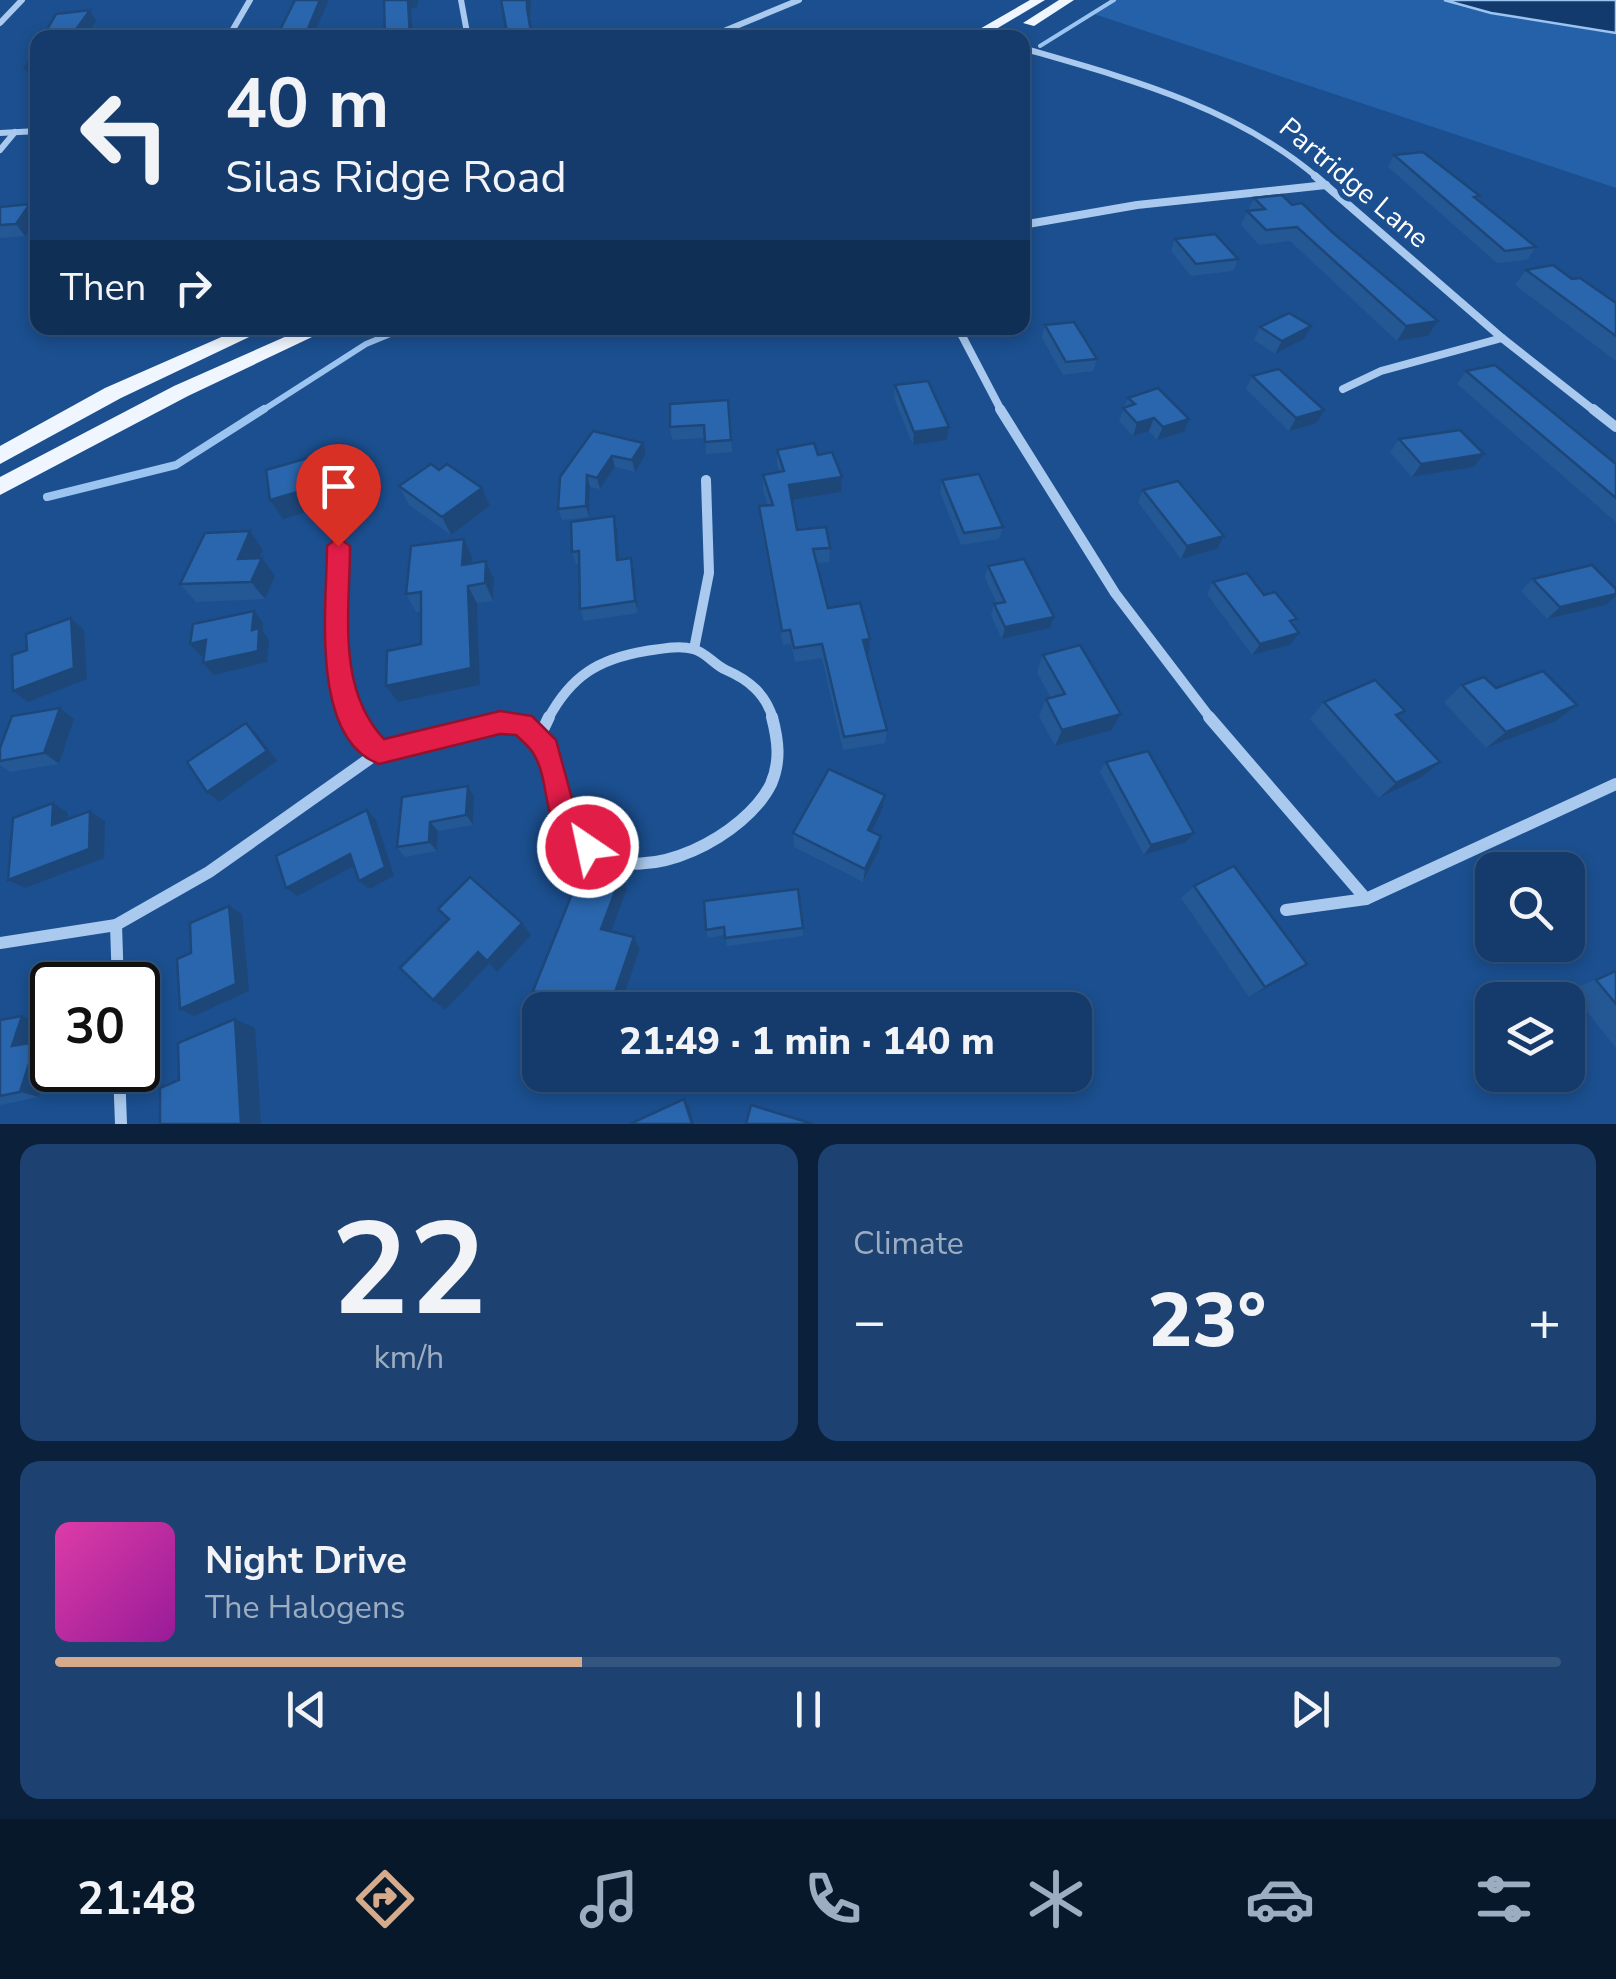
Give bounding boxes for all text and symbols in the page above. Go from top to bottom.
text: 40 m [225,56,389,152]
icon: left [60,70,190,200]
street label: Partridge Lane [1271,109,1437,257]
text: Silas Ridge Road [225,147,567,208]
icon: right [166,260,221,315]
text: Then [60,262,146,313]
pin [296,444,381,547]
icon: arrive [311,459,366,514]
position arrow [536,795,640,899]
map controls [1475,852,1585,1092]
button: search [1475,852,1585,962]
speed limit sign: 30 [30,962,160,1092]
button: layers [1475,982,1585,1092]
text: 21:49 · 1 min · 140 m [619,1016,995,1067]
text: 22 [331,1182,487,1359]
text: Climate [853,1222,964,1265]
text: 23° [1148,1270,1266,1372]
text: − [853,1284,886,1359]
text: + [1528,1284,1561,1359]
text: km/h [374,1336,444,1379]
text: Night Drive [205,1535,407,1586]
text: The Halogens [205,1586,405,1629]
icon: previous [279,1682,334,1737]
icon: pause [781,1682,836,1737]
icon: next [1283,1682,1338,1737]
icon: directions [350,1864,420,1934]
icon: music [574,1864,644,1934]
icon: phone [798,1864,868,1934]
icon: climate [1021,1864,1091,1934]
icon: car [1245,1864,1315,1934]
icon: filters [1469,1864,1539,1934]
text: 21:48 [77,1869,196,1930]

